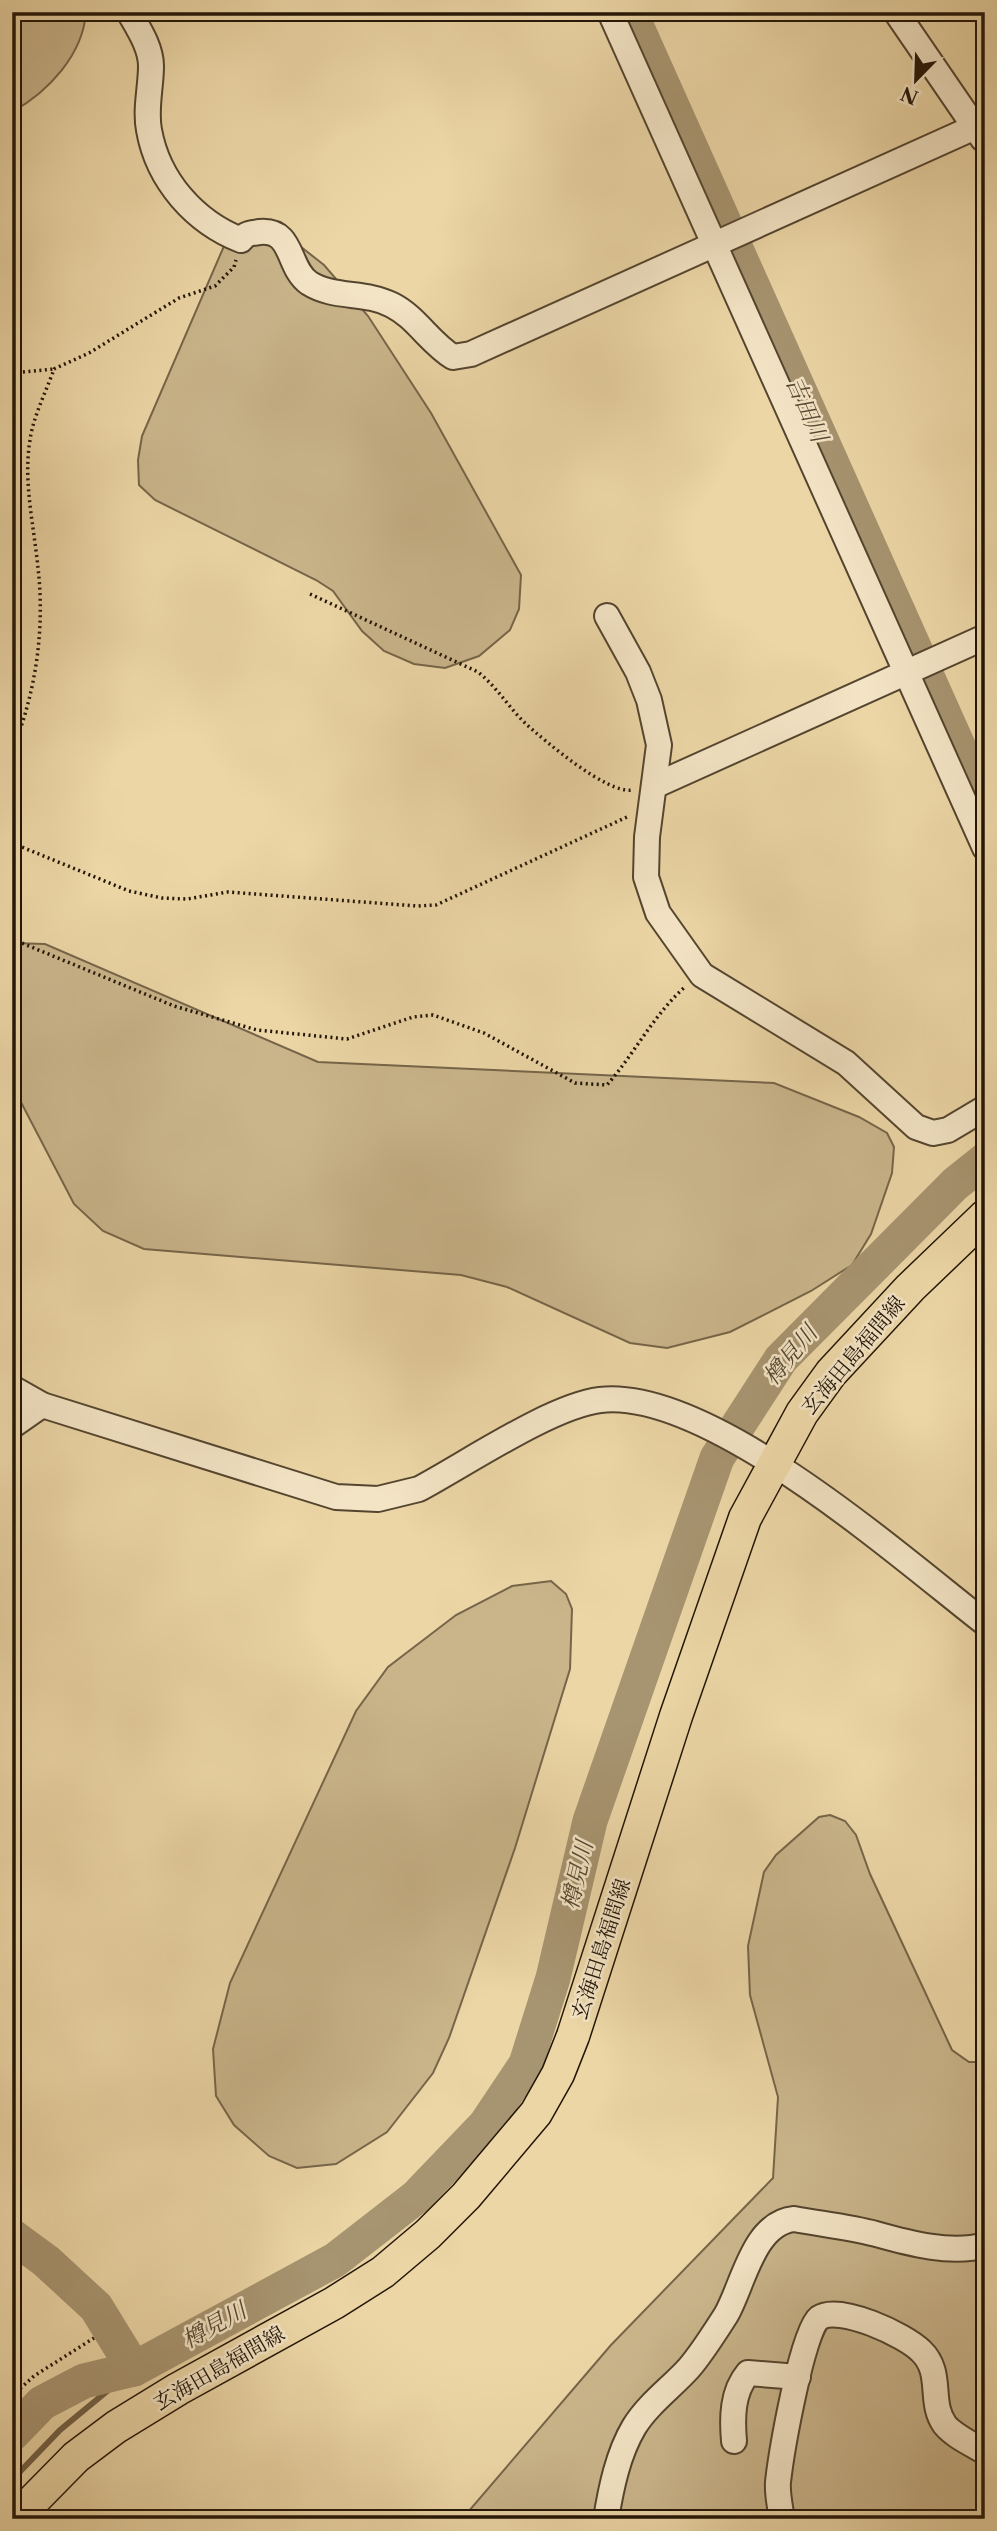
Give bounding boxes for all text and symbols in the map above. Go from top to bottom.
north arrow [881,46,951,116]
text: N [897,81,922,109]
water label: 吉田川 [780,372,835,449]
street label: 玄海田島福間線 [796,1291,910,1419]
water label: 樽見川 [757,1317,825,1390]
water label: 樽見川 [556,1835,599,1912]
street label: 玄海田島福間線 [566,1875,636,2023]
water label: 樽見川 [177,2295,254,2354]
street label: 玄海田島福間線 [149,2320,289,2416]

